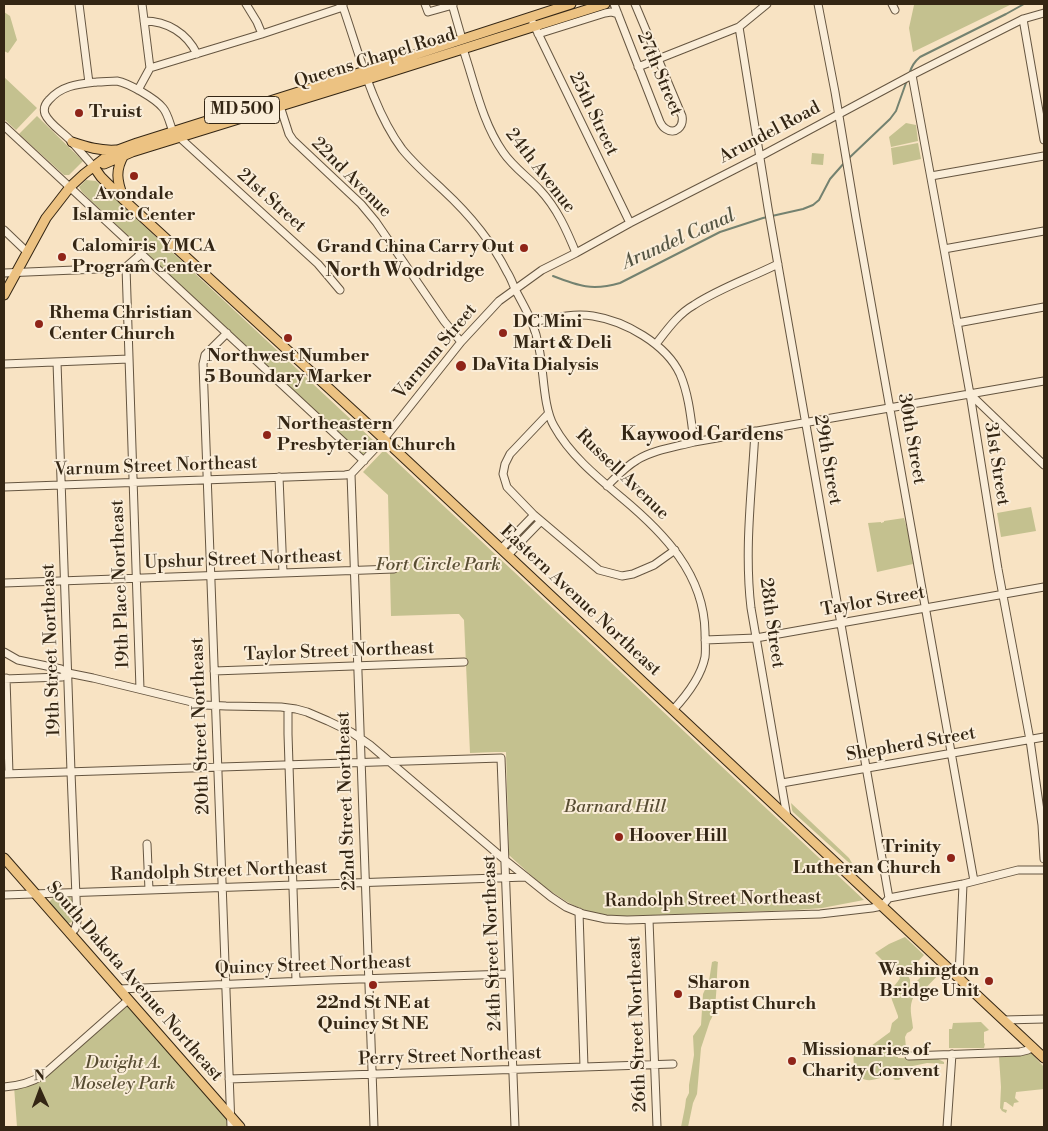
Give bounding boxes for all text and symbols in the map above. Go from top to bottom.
street label: Queens Chapel Road [292,24,458,94]
street label: 27th Street [632,29,686,119]
street label: 25th Street [564,69,622,159]
road number: MD 500 [204,96,280,124]
street label: Arundel Road [716,97,824,169]
place label: Truist [89,102,142,124]
marker: Truist [73,107,85,119]
street label: 24th Avenue [500,124,580,218]
street label: 22nd Avenue [306,133,396,223]
street label: 21st Street [232,164,310,238]
marker: Avondale Islamic Center [128,170,140,182]
place label: Avondale Islamic Center [72,184,196,226]
water label: Arundel Canal [619,205,739,275]
place label: Calomiris YMCA Program Center [72,236,215,278]
place label: Grand China Carry Out [317,237,514,259]
marker: Grand China Carry Out [518,242,530,254]
marker: Calomiris YMCA Program Center [56,251,68,263]
district label: North Woodridge [325,260,485,282]
street label: Varnum Street [390,300,482,404]
place label: Rhema Christian Center Church [49,303,192,346]
place label: DC Mini Mart & Deli [513,312,612,354]
marker: Rhema Christian Center Church [33,318,45,330]
marker: DC Mini Mart & Deli [497,327,509,339]
marker: Northwest Number 5 Boundary Marker [282,332,294,344]
place label: Northwest Number 5 Boundary Marker [204,346,372,388]
place label: DaVita Dialysis [472,355,599,377]
marker: DaVita Dialysis [454,359,468,373]
street label: 30th Street [892,392,930,486]
street label: 29th Street [808,413,846,507]
place label: Northeastern Presbyterian Church [277,414,456,456]
street label: 31st Street [979,421,1013,507]
district label: Kaywood Gardens [621,424,783,446]
street label: Russell Avenue [571,425,673,525]
marker: Northeastern Presbyterian Church [261,429,273,441]
street label: Varnum Street Northeast [54,453,258,481]
street label: 19th Place Northeast [107,499,135,669]
street label: Eastern Avenue Northeast [495,521,665,681]
street label: Upshur Street Northeast [144,546,342,574]
park label: Fort Circle Park [375,555,501,577]
street label: 19th Street Northeast [38,563,66,737]
street label: 28th Street [754,576,788,670]
street label: Taylor Street [819,582,927,622]
street label: 20th Street Northeast [187,637,215,815]
street label: Taylor Street Northeast [244,638,434,666]
street label: 22nd Street Northeast [333,711,361,891]
street label: Shepherd Street [845,723,977,767]
park label: Barnard Hill [564,797,666,819]
place label: Hoover Hill [629,826,728,848]
marker: Hoover Hill [613,831,625,843]
place label: Trinity Lutheran Church [793,837,941,880]
marker: Trinity Lutheran Church [945,852,957,864]
street label: 24th Street Northeast [479,855,507,1031]
street label: Randolph Street Northeast [110,857,328,887]
street label: South Dakota Avenue Northeast [41,878,227,1086]
street label: Randolph Street Northeast [604,887,822,913]
street label: 26th Street Northeast [624,936,652,1112]
street label: Quincy Street Northeast [214,952,412,980]
place label: Washington Bridge Unit [878,960,979,1002]
place label: Sharon Baptist Church [688,973,816,1016]
marker: Washington Bridge Unit [983,975,995,987]
marker: 22nd St NE at Quincy St NE [367,979,379,991]
marker: Sharon Baptist Church [672,988,684,1000]
place label: 22nd St NE at Quincy St NE [316,993,430,1036]
place label: Missionaries of Charity Convent [802,1040,939,1082]
street label: Perry Street Northeast [358,1043,542,1071]
park label: Dwight A. Moseley Park [71,1053,175,1096]
marker: Missionaries of Charity Convent [786,1055,798,1067]
north arrow [15,1066,65,1116]

